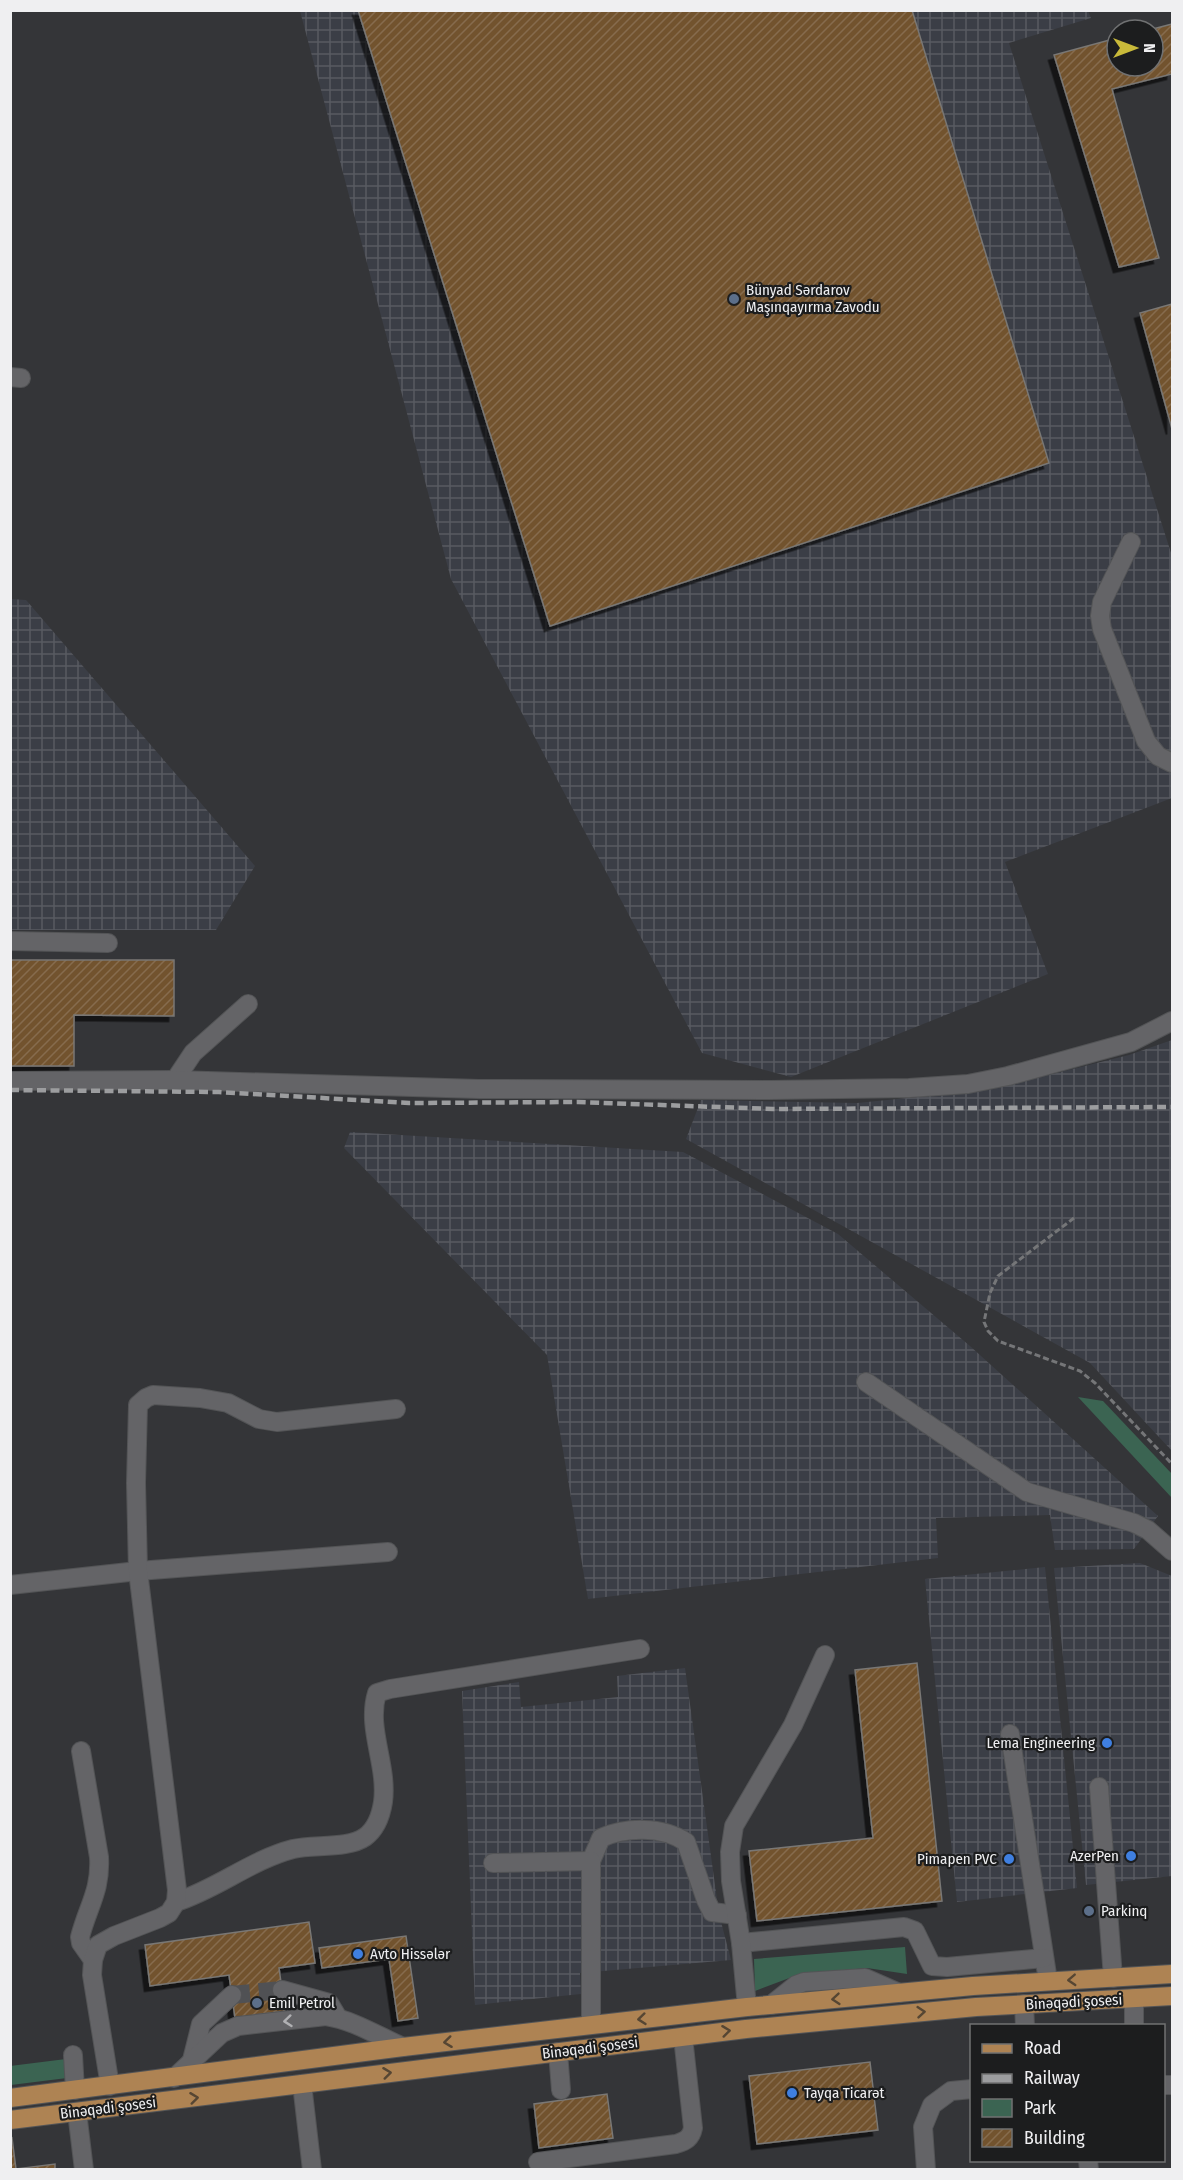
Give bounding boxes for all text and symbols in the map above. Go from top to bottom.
north arrow [1105,18,1165,78]
text: N [1140,43,1159,53]
place label: Bünyad Sərdarov Maşınqayırma Zavodu [746,281,880,316]
marker: Bünyad Sərdarov Maşınqayırma Zavodu [727,292,741,306]
place label: Lema Engineering [987,1734,1095,1752]
marker: Lema Engineering [1100,1736,1114,1750]
place label: AzerPen [1070,1847,1119,1865]
marker: AzerPen [1124,1849,1138,1863]
place label: Pimapen PVC [917,1850,997,1868]
marker: Pimapen PVC [1002,1852,1016,1866]
place label: Parkinq [1101,1902,1147,1920]
marker: Parkinq [1082,1904,1096,1918]
place label: Avto Hissələr [370,1945,451,1963]
marker: Avto Hissələr [351,1947,365,1961]
one-way arrow [1068,1974,1077,1986]
street label: Binəqədi şosesi [1025,1990,1123,2014]
one-way arrow [831,1992,841,2005]
place label: Emil Petrol [269,1994,335,2012]
marker: Emil Petrol [250,1996,264,2010]
one-way arrow [916,2006,925,2019]
one-way arrow [637,2012,647,2024]
one-way arrow [283,2014,293,2026]
legend [970,2024,1165,2162]
one-way arrow [722,2026,731,2038]
street label: Binəqədi şosesi [541,2033,639,2063]
one-way arrow [444,2035,453,2048]
text: Road [1024,2037,1061,2059]
text: Railway [1024,2067,1080,2089]
one-way arrow [383,2068,392,2080]
place label: Tayqa Ticarət [804,2084,885,2102]
marker: Tayqa Ticarət [785,2086,799,2100]
one-way arrow [189,2092,198,2104]
street label: Binəqədi şosesi [59,2093,157,2123]
text: Park [1024,2097,1057,2119]
text: Building [1024,2127,1085,2149]

